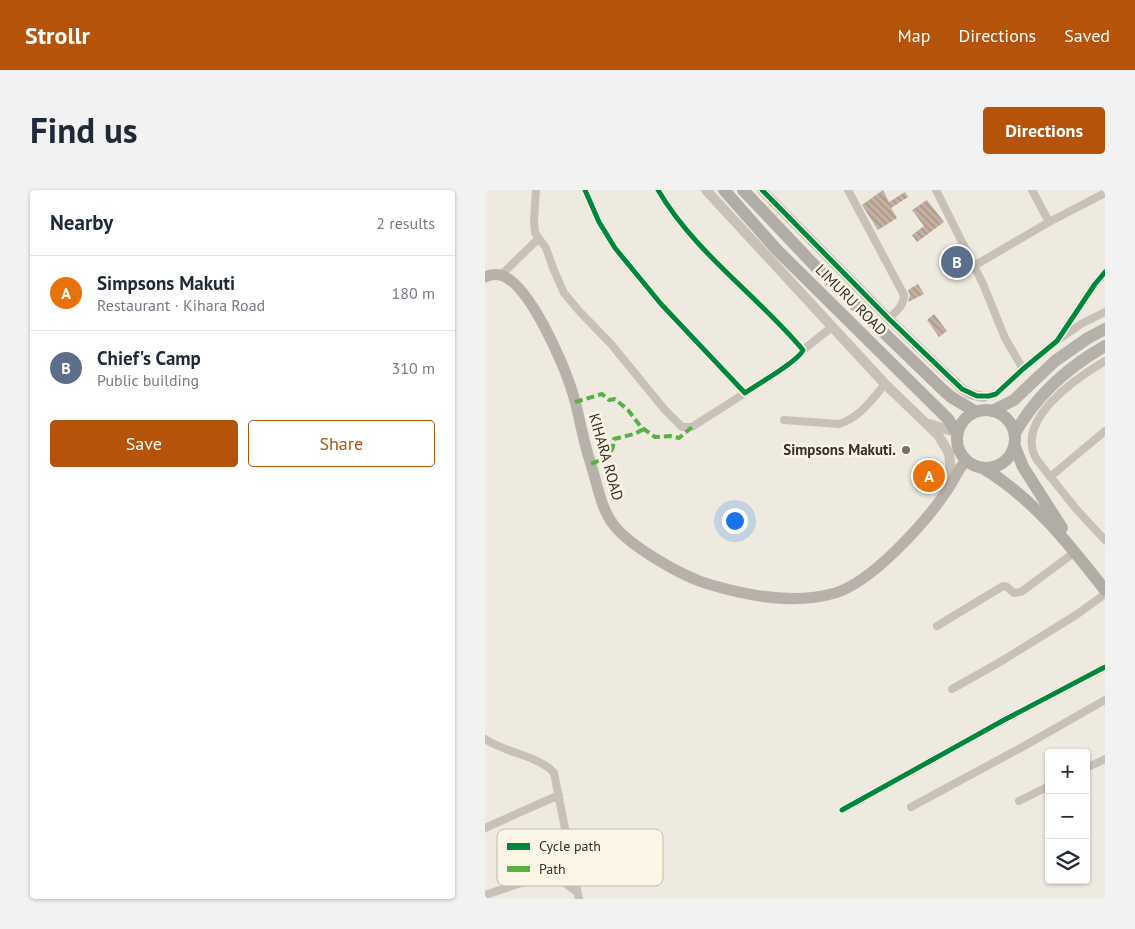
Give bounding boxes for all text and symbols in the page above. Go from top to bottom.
text: Strollr [25,20,90,51]
text: Map [898,24,930,47]
text: Directions [958,24,1036,47]
text: Saved [1064,24,1110,47]
text: Find us [30,107,138,153]
button: Directions [983,107,1105,154]
text: Nearby [50,209,113,236]
text: 2 results [376,213,435,233]
pin: B [941,243,973,281]
street label: LIMURU ROAD [812,260,891,339]
text: Simpsons Makuti [97,271,235,295]
text: A [61,283,71,303]
text: 180 m [392,283,435,303]
text: Restaurant · Kihara Road [97,295,265,315]
text: Chief's Camp [97,346,201,370]
text: B [61,358,71,378]
text: 310 m [392,358,435,378]
text: Public building [97,370,199,390]
street label: KIHARA ROAD [585,411,628,503]
button: Save [50,420,238,467]
button: Share [248,420,435,467]
place label: Simpsons Makuti. [783,440,896,459]
marker: Simpsons Makuti. [900,444,912,456]
pin: A [913,457,945,495]
your location [722,508,748,534]
map controls [1045,749,1090,884]
button: + [1045,749,1090,794]
button: − [1045,794,1090,839]
legend [497,829,663,886]
text: Cycle path [539,837,601,855]
button: layers [1045,839,1090,884]
text: Path [539,860,566,878]

